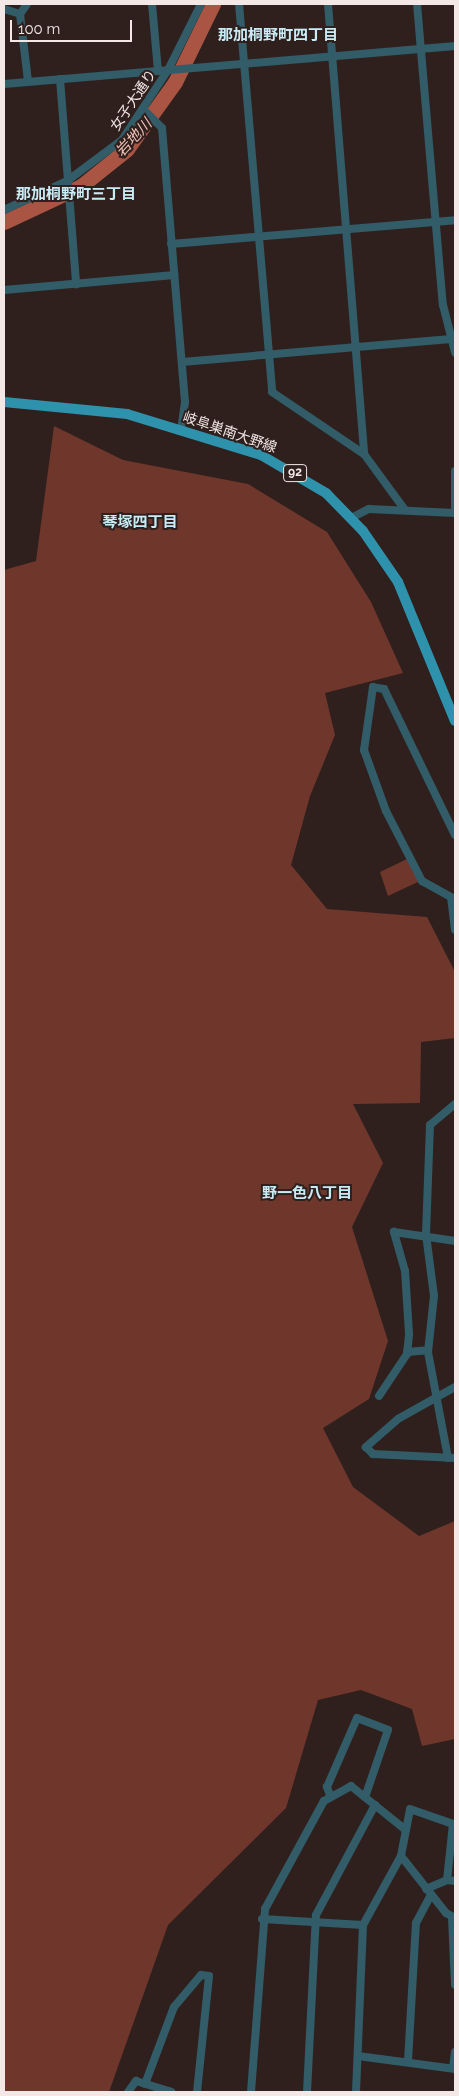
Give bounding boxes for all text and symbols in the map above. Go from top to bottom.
scale bar [12,10,135,42]
text: 100 m [18,20,60,38]
district label: 那加桐野町四丁目 [218,27,338,45]
street label: 女子大通り [106,66,160,134]
water label: 岩地川 [112,115,156,161]
district label: 那加桐野町三丁目 [16,186,136,204]
street label: 岐阜巣南大野線 [181,408,279,456]
road number: 92 [282,463,308,482]
district label: 琴塚四丁目 [103,514,177,532]
district label: 野一色八丁目 [262,1185,352,1203]

